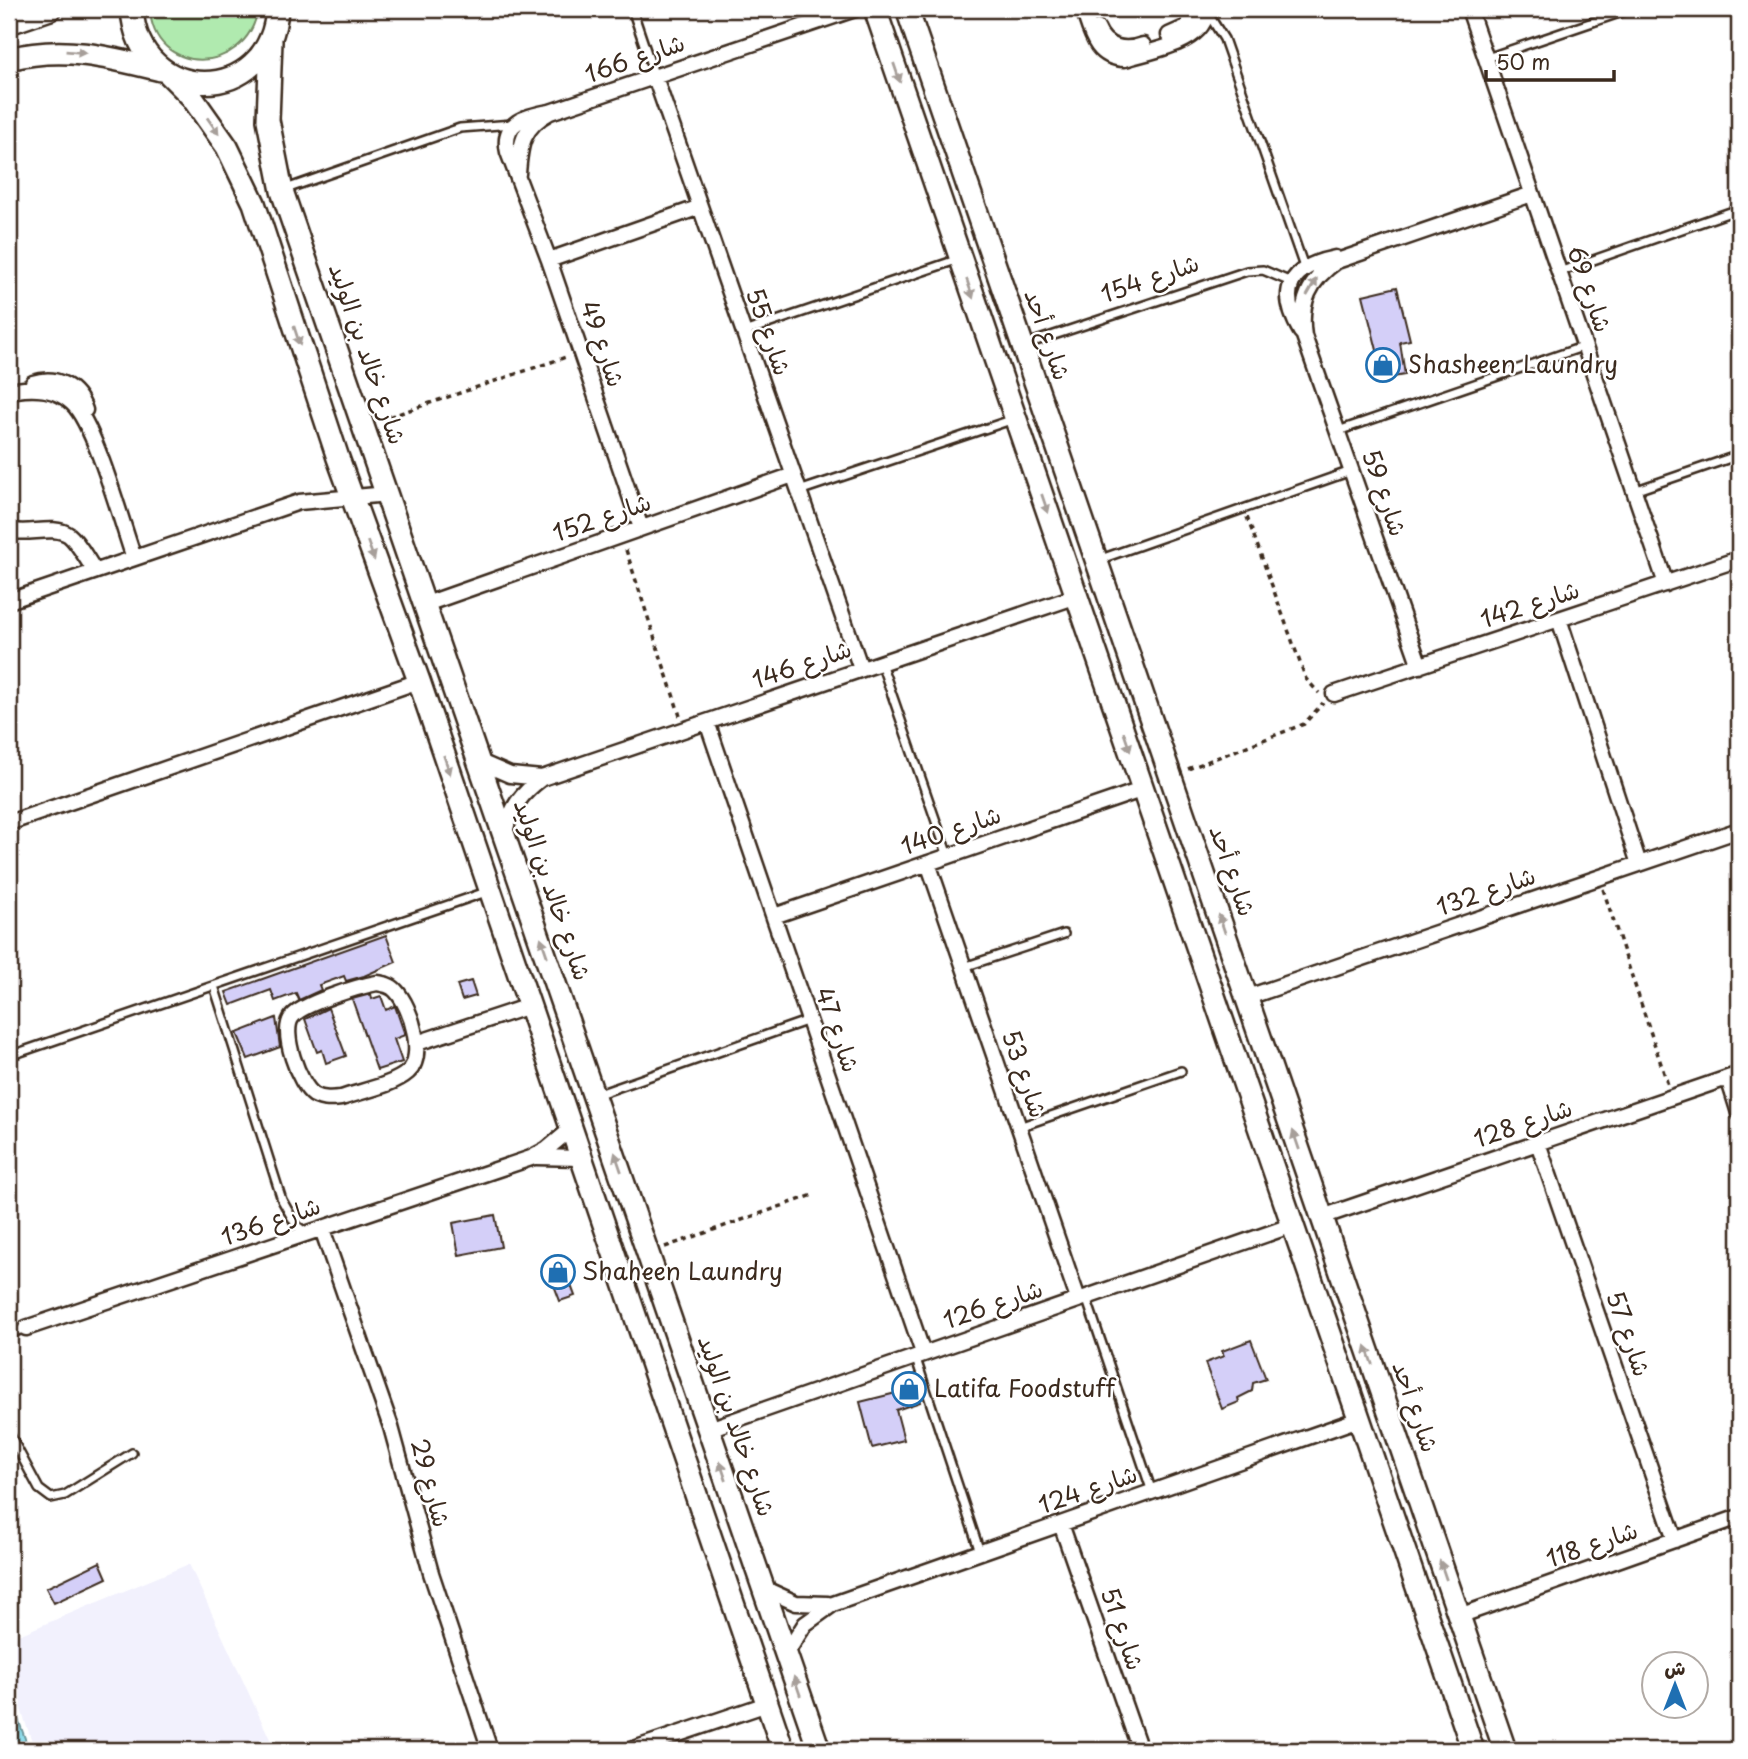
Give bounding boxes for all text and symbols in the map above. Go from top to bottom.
street label: شارع 166 [579,23,690,92]
scale bar [1486,38,1613,82]
text: 50 m [1496,45,1550,77]
one-way arrow [65,47,87,58]
one-way arrow [892,63,903,84]
one-way arrow [206,117,220,135]
street label: شارع 69 [1558,240,1623,337]
street label: شارع 154 [1095,244,1204,312]
street label: شارع خالد بن الوليد [320,258,417,449]
one-way arrow [1306,277,1318,296]
one-way arrow [965,278,976,299]
street label: شارع 55 [737,283,802,380]
street label: شارع أحد [1016,284,1081,385]
street label: شارع 49 [571,295,635,392]
one-way arrow [293,325,303,346]
place label: Shasheen Laundry [1408,345,1618,381]
shop icon: Shasheen Laundry [1364,346,1402,384]
street label: شارع 59 [1353,444,1418,541]
street label: شارع 152 [547,482,656,551]
one-way arrow [1040,493,1051,514]
one-way arrow [366,540,377,561]
street label: شارع 142 [1475,570,1584,637]
street label: شارع 146 [747,629,856,698]
one-way arrow [1122,731,1133,752]
one-way arrow [442,755,453,776]
street label: شارع خالد بن الوليد [505,794,602,985]
street label: شارع 140 [895,795,1006,864]
street label: شارع أحد [1201,820,1266,921]
street label: شارع 132 [1431,856,1540,925]
one-way arrow [1216,914,1227,935]
one-way arrow [538,937,549,958]
street label: شارع 47 [807,982,870,1077]
street label: شارع 53 [993,1025,1058,1122]
street label: شارع 128 [1468,1088,1577,1157]
one-way arrow [1290,1129,1300,1150]
one-way arrow [612,1152,623,1173]
street label: شارع 136 [216,1186,325,1255]
place label: Shaheen Laundry [582,1252,783,1288]
shop icon: Shaheen Laundry [539,1253,577,1291]
street label: شارع 126 [938,1269,1047,1338]
street label: شارع 57 [1598,1286,1661,1381]
street label: شارع خالد بن الوليد [689,1330,786,1521]
one-way arrow [1363,1344,1374,1365]
street label: شارع أحد [1384,1356,1449,1457]
place label: Latifa Foodstuff [934,1369,1116,1405]
shop icon: Latifa Foodstuff [890,1370,928,1408]
street label: شارع 29 [402,1434,461,1531]
street label: شارع 124 [1033,1454,1142,1523]
one-way arrow [717,1460,728,1481]
street label: شارع 118 [1541,1511,1642,1577]
one-way arrow [1437,1559,1448,1580]
street label: شارع 51 [1092,1582,1155,1675]
north arrow [1640,1650,1710,1720]
text: ش [1665,1653,1686,1681]
one-way arrow [791,1675,802,1696]

